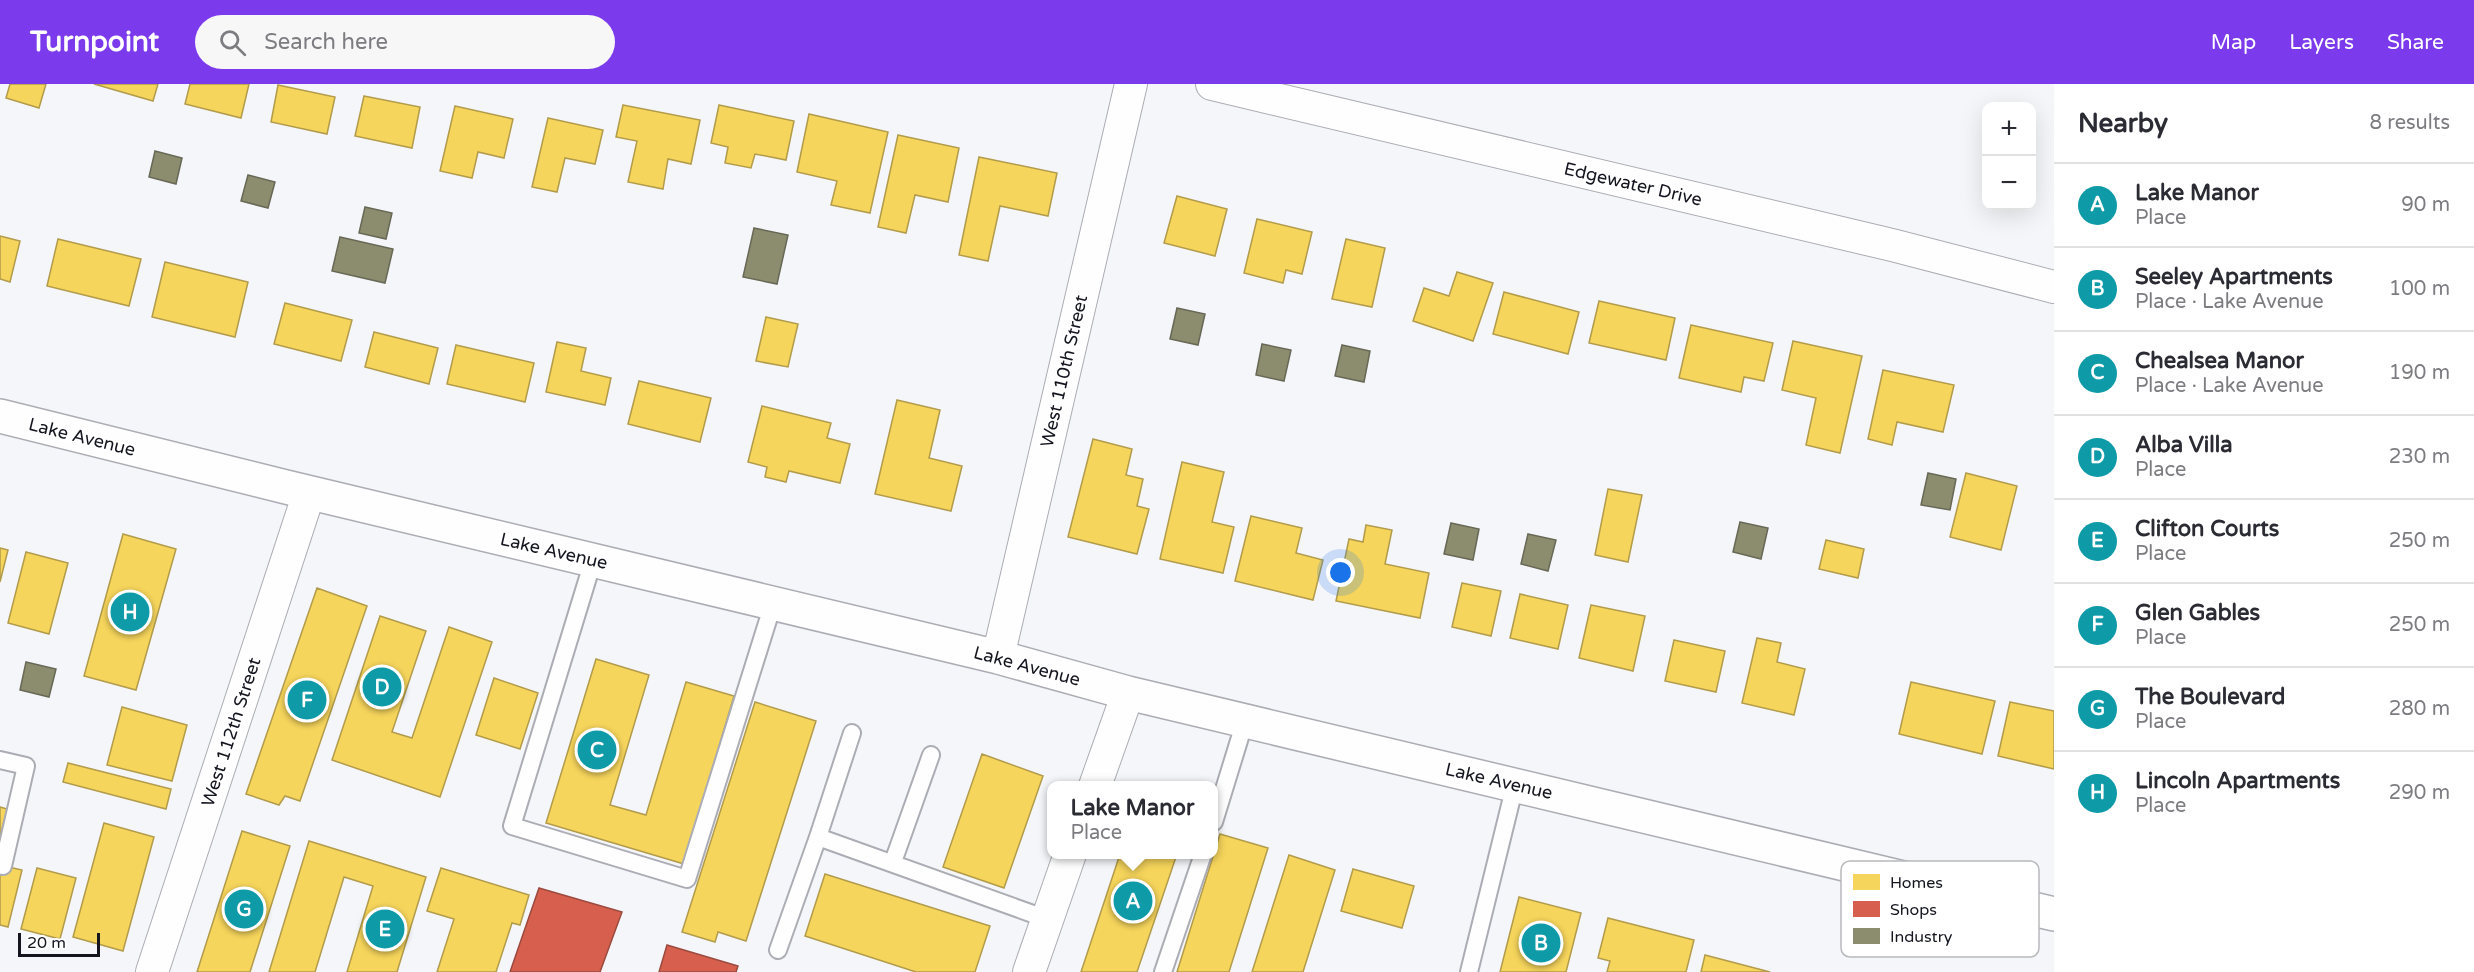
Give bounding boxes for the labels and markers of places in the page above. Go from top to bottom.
pin: H [110,590,150,634]
pin: D [362,664,401,710]
pin: F [288,678,326,722]
pin: C [578,728,616,772]
pin: A [1114,878,1152,924]
pin: G [224,886,264,932]
pin: E [366,906,404,952]
pin: B [1522,920,1560,966]

